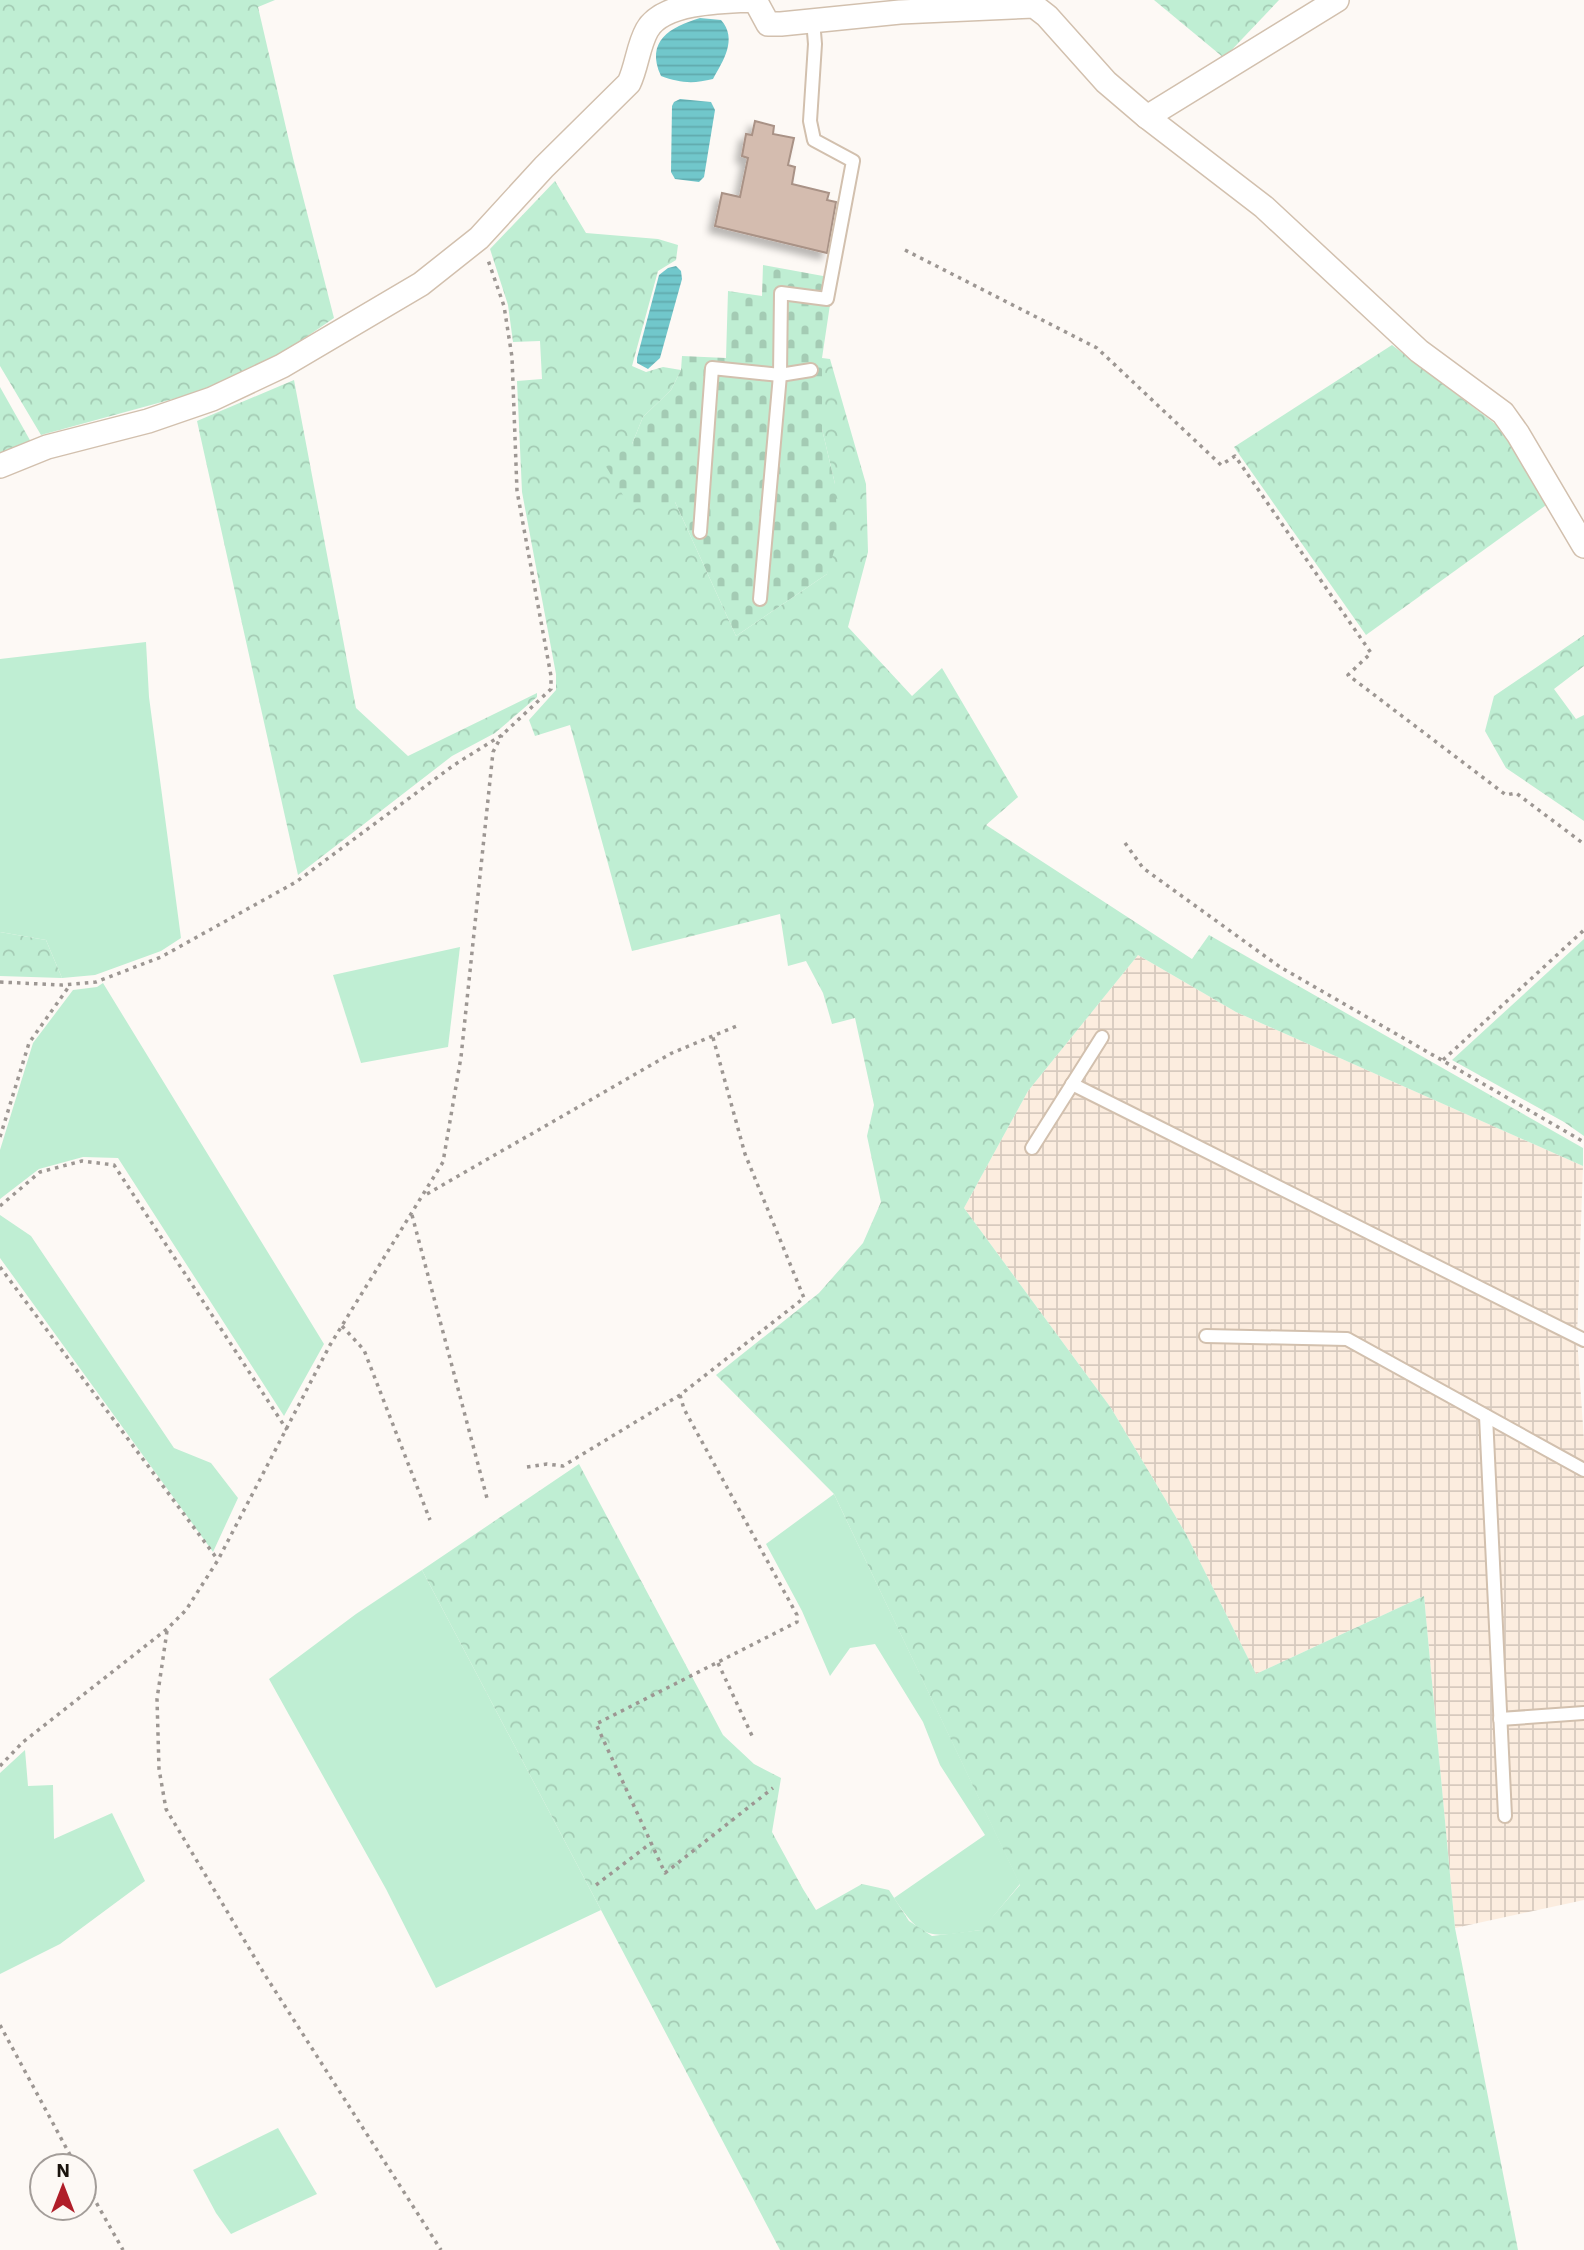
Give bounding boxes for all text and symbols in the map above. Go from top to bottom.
north arrow [28,2152,98,2222]
text: N [56,2158,70,2182]

